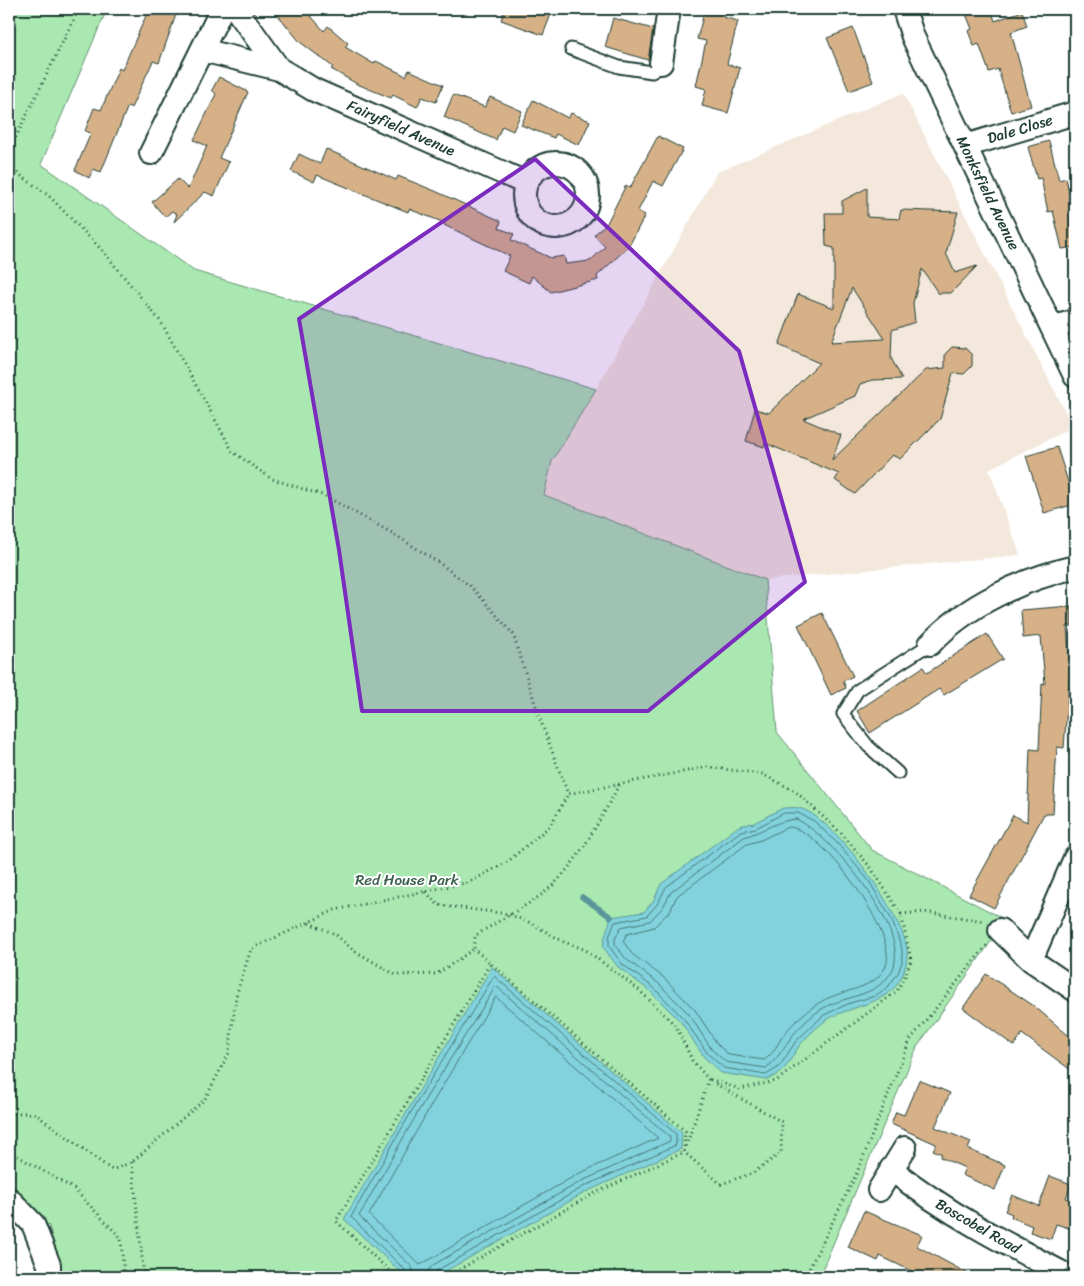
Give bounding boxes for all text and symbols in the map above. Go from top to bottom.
street label: Fairyfield Avenue [343,93,459,163]
street label: Dale Close [984,107,1056,151]
street label: Monksfield Avenue [949,131,1027,255]
park label: Red House Park [355,867,460,893]
street label: Boscobel Road [931,1191,1026,1261]

